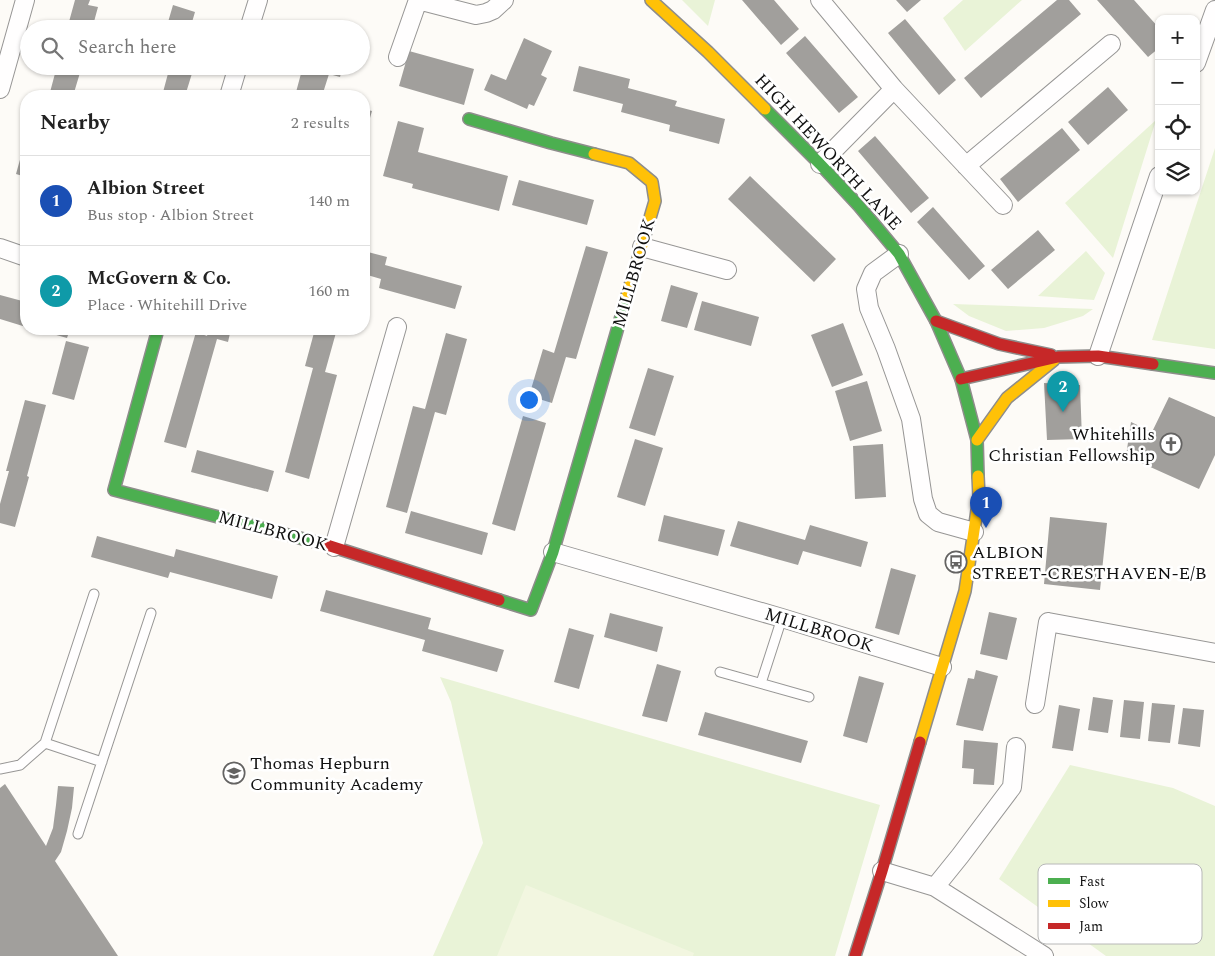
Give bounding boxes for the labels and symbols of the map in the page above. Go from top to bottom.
street label: HIGH HEWORTH LANE [748,67,908,237]
street label: MILLBROOK [606,215,663,331]
pin: 2 [1047,371,1079,412]
your location [516,387,542,413]
place label: Whitehills Christian Fellowship [988,421,1155,469]
church icon: Whitehills Christian Fellowship [1159,432,1183,456]
pin: 1 [970,487,1002,528]
street label: MILLBROOK [215,503,331,559]
place label: ALBION STREET-CRESTHAVEN-E/B [972,539,1207,587]
bus stop icon: ALBION STREET-CRESTHAVEN-E/B [944,550,968,574]
street label: MILLBROOK [761,601,877,659]
place label: Thomas Hepburn Community Academy [250,750,424,798]
school or university icon: Thomas Hepburn Community Academy [222,761,246,785]
legend [1038,864,1202,944]
text: Fast [1079,871,1105,892]
text: Slow [1079,893,1109,914]
text: Jam [1079,916,1103,937]

